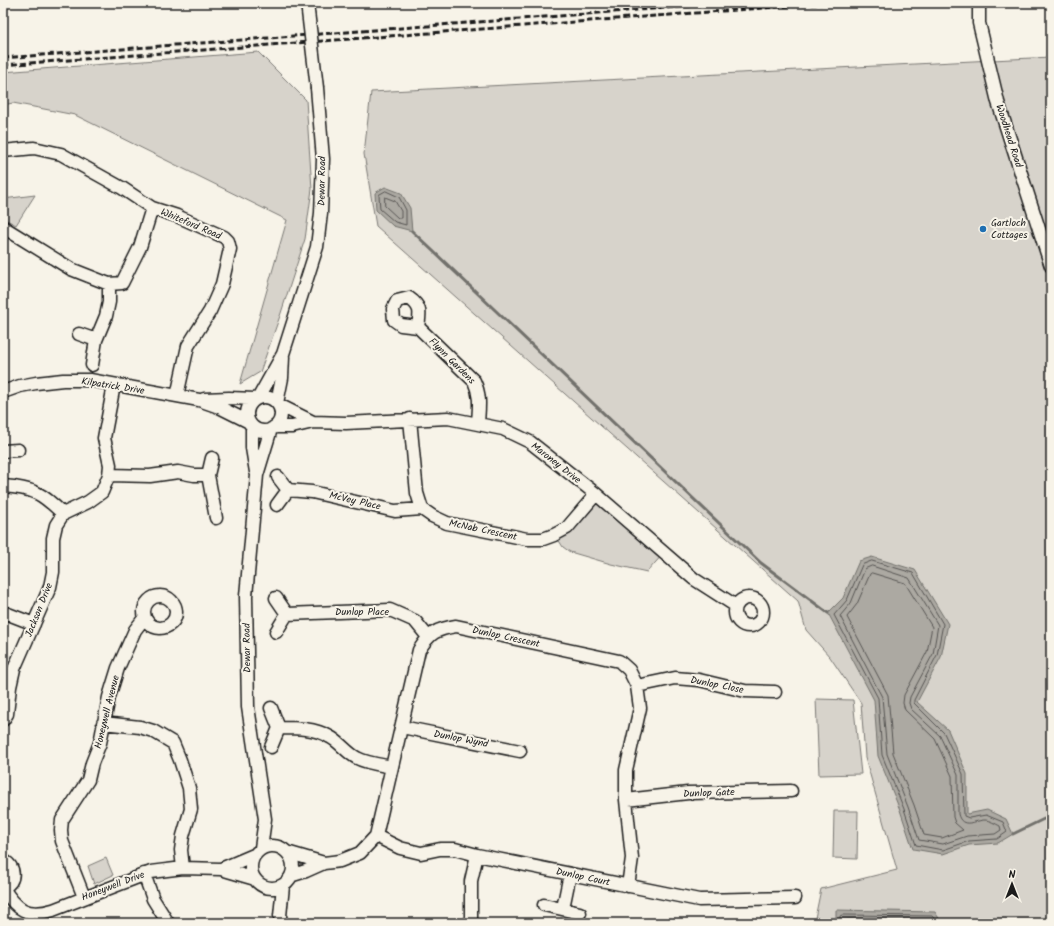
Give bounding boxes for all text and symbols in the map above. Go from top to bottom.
street label: Woodhead Road [991,102,1027,171]
street label: Dewar Road [314,155,330,206]
street label: Whiteford Road [158,204,225,244]
place label: Gartloch Cottages [991,215,1028,243]
marker: Gartloch Cottages [978,224,988,234]
street label: Flynn Gardens [425,334,479,388]
street label: Kilpatrick Drive [80,373,146,399]
street label: Maroney Drive [528,438,585,488]
street label: McVey Place [328,487,383,515]
street label: McNab Crescent [447,515,519,545]
street label: Jackson Drive [21,580,57,640]
street label: Dunlop Place [335,604,389,620]
street label: Dewar Road [239,622,255,673]
street label: Dunlop Crescent [471,622,541,652]
street label: Dunlop Close [689,672,746,698]
street label: Honeywell Avenue [90,673,124,750]
street label: Dunlop Wynd [432,726,491,752]
street label: Dunlop Gate [683,784,736,802]
street label: Dunlop Court [554,863,612,891]
north arrow [992,864,1032,904]
street label: Honeywell Drive [79,866,147,905]
text: N [1009,866,1016,884]

